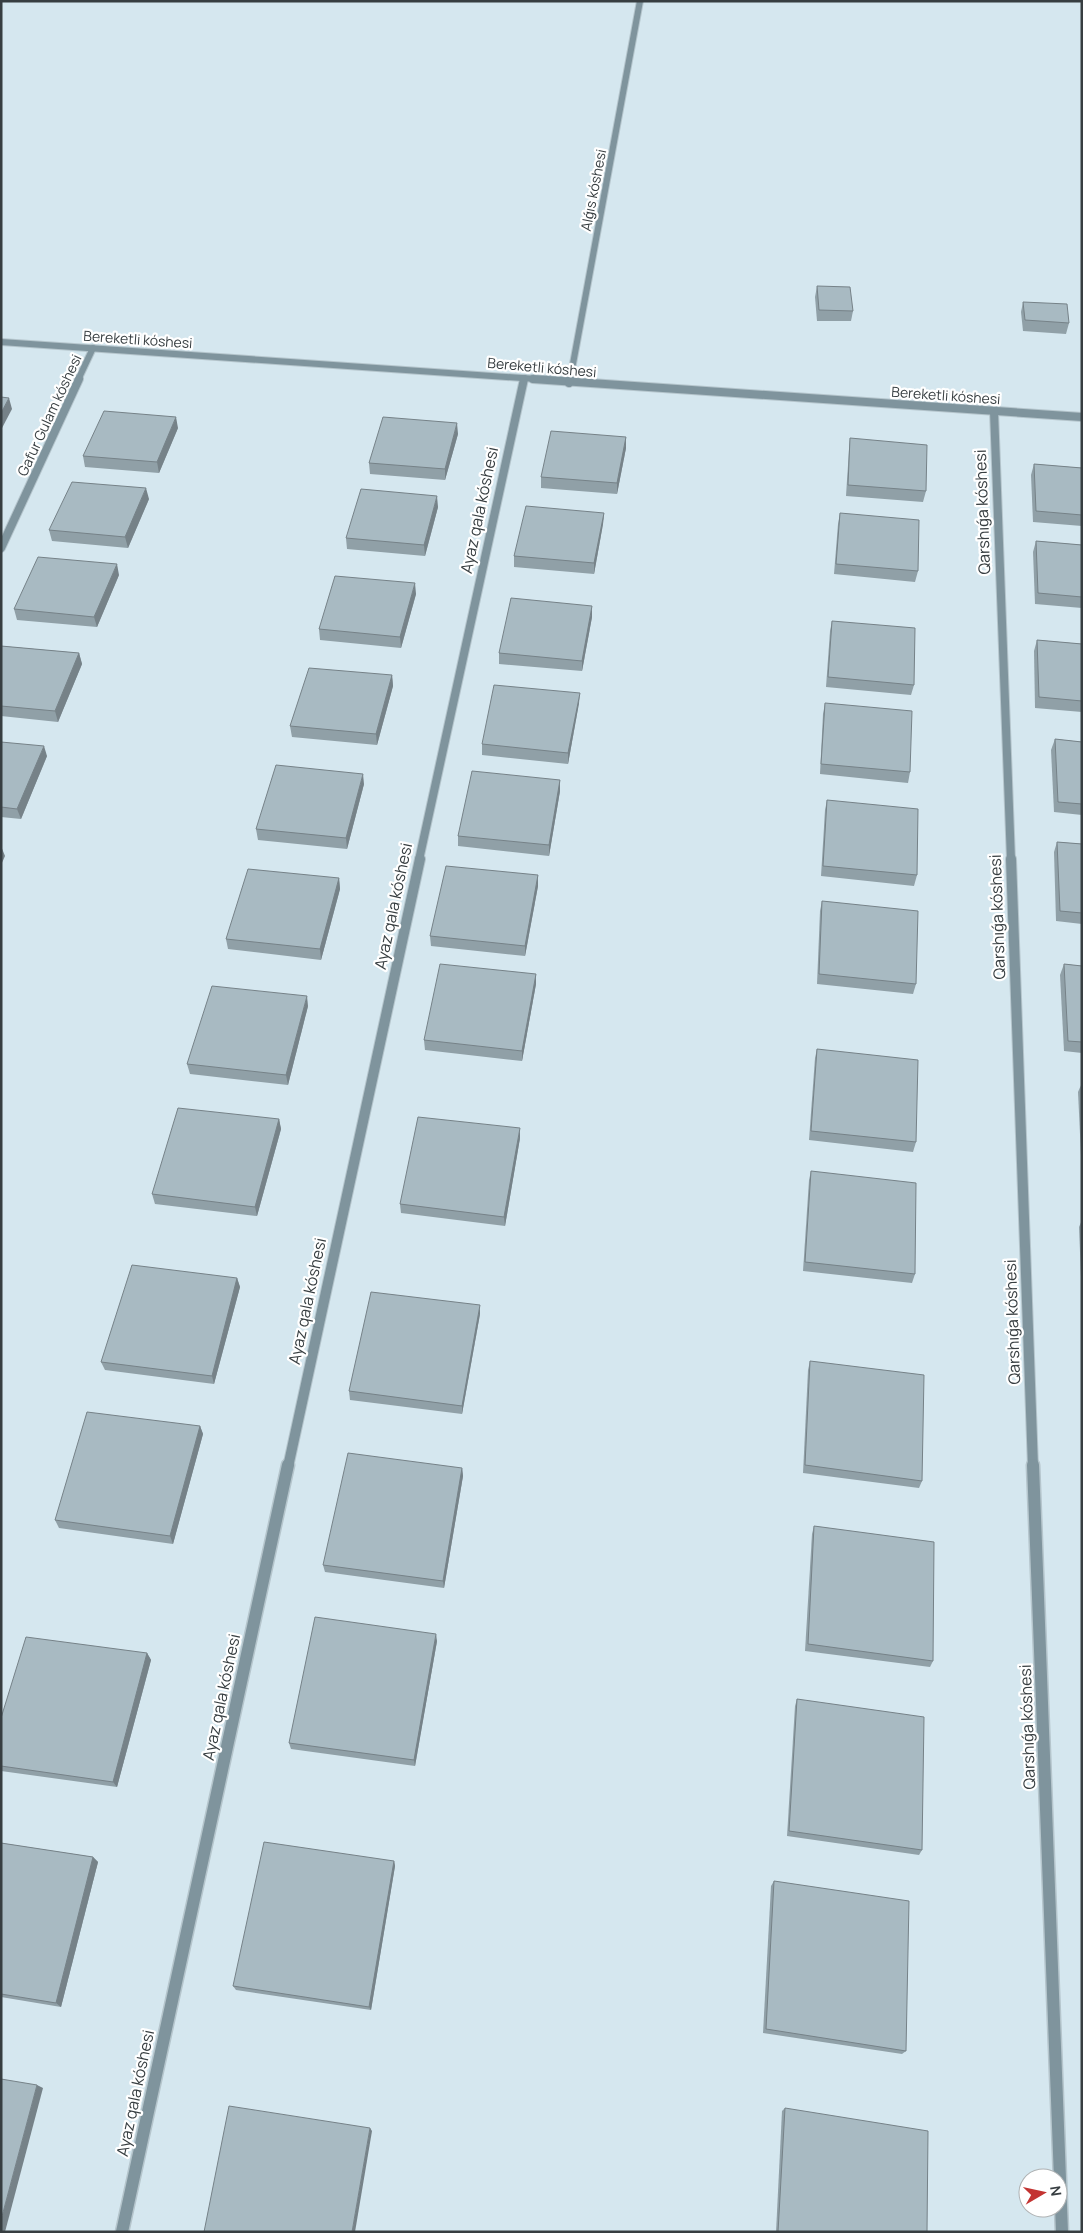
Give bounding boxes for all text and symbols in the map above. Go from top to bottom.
street label: Alǵıs kóshesi [576,148,610,232]
street label: Bereketli kóshesi [83,326,193,352]
street label: Gafur Gulam kóshesi [12,351,86,479]
street label: Bereketli kóshesi [487,353,597,381]
street label: Bereketli kóshesi [891,382,1001,408]
street label: Ayaz qala kóshesi [455,445,503,575]
street label: Qarshıǵa kóshesi [969,449,995,575]
street label: Ayaz qala kóshesi [369,841,417,971]
street label: Qarshıǵa kóshesi [984,854,1010,980]
street label: Ayaz qala kóshesi [283,1236,331,1366]
street label: Qarshıǵa kóshesi [999,1259,1025,1385]
street label: Ayaz qala kóshesi [197,1632,245,1762]
street label: Qarshıǵa kóshesi [1014,1664,1040,1790]
street label: Ayaz qala kóshesi [111,2028,159,2158]
north arrow [1018,2168,1068,2218]
text: N [1046,2184,1067,2197]

